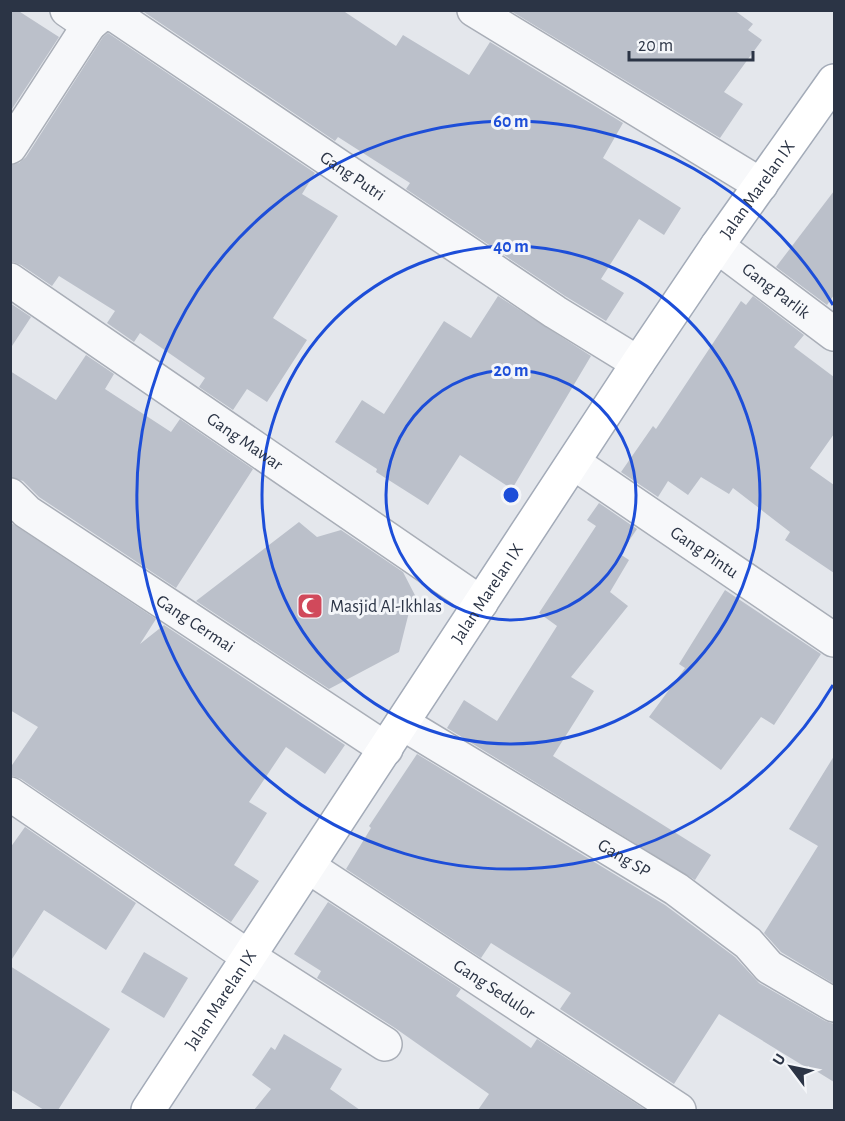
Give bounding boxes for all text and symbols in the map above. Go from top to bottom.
scale bar [629,24,754,62]
text: 20 m [638,37,673,55]
text: 60 m [493,113,529,131]
street label: Jalan Marelan IX [717,138,799,242]
street label: Gang Putri [316,148,388,205]
text: 40 m [493,238,529,256]
street label: Gang Parlik [738,260,813,323]
text: 20 m [493,362,529,380]
street label: Gang Mawar [203,410,286,474]
centre of rings [501,485,521,505]
street label: Gang Pintu [667,523,741,582]
street label: Jalan Marelan IX [449,540,527,647]
mosque icon: Masjid Al-Ikhlas [295,591,325,621]
street label: Gang Cermai [152,592,238,656]
place label: Masjid Al-Ikhlas [330,598,442,616]
street label: Gang SP [595,836,653,881]
street label: Jalan Marelan IX [182,947,260,1053]
street label: Gang Sedulor [450,956,538,1023]
north arrow [761,1037,821,1097]
text: U [770,1051,789,1068]

